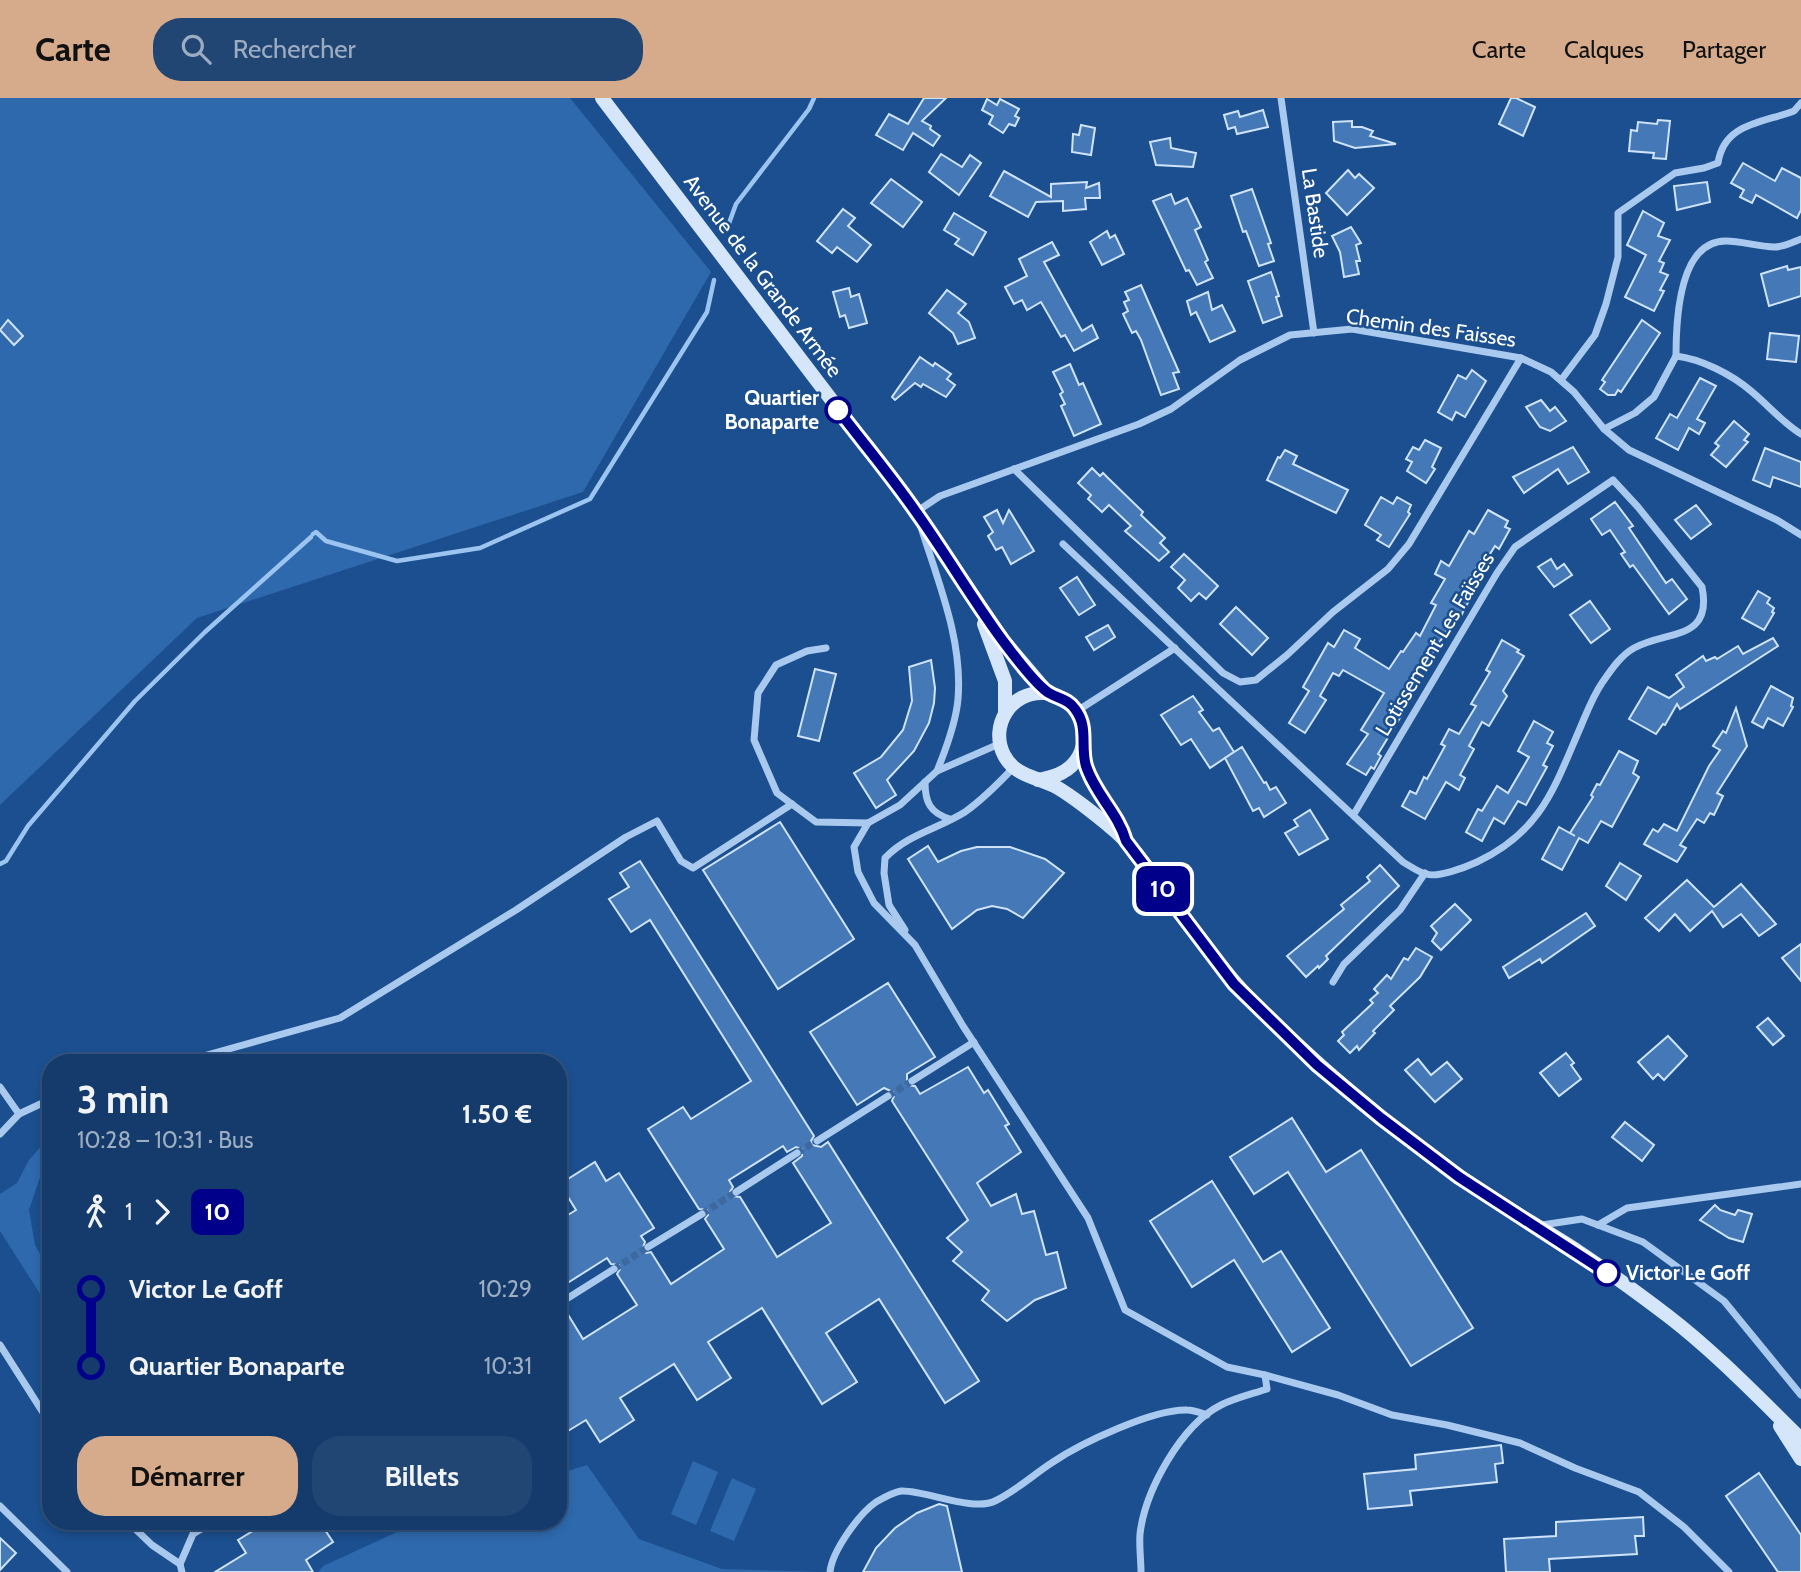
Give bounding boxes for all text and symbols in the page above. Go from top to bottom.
search box [153,18,643,81]
text: Carte [35,29,111,69]
icon: search [177,30,215,68]
text: Rechercher [233,33,356,65]
text: Carte [1472,35,1526,64]
text: Calques [1564,35,1644,64]
text: Partager [1682,35,1766,64]
street label: La Bastide [1297,166,1334,260]
street label: Avenue de la Grande Armée [679,169,848,382]
street label: Chemin des Faisses [1344,303,1518,352]
place label: Quartier Bonaparte [724,385,819,434]
marker: Quartier Bonaparte [825,397,851,423]
street label: Lotissement Les Faïsses [1370,547,1499,740]
line badge: 10 [1132,866,1194,912]
text: 10 [1150,874,1176,903]
text: 3 min [77,1076,169,1123]
text: 1.50 € [462,1098,532,1130]
text: 10:28 – 10:31 · Bus [77,1126,253,1154]
icon: walk [77,1193,115,1231]
icon: forward [143,1193,181,1231]
text: 10 [205,1197,230,1226]
text: 1 [125,1198,133,1226]
marker: Victor Le Goff [1594,1260,1620,1286]
place label: Victor Le Goff [1626,1260,1750,1285]
text: Victor Le Goff [129,1273,283,1305]
text: 10:29 [479,1275,532,1303]
text: Quartier Bonaparte [129,1350,345,1382]
text: 10:31 [484,1352,532,1380]
button: Démarrer [77,1436,298,1516]
button: Billets [312,1436,532,1516]

